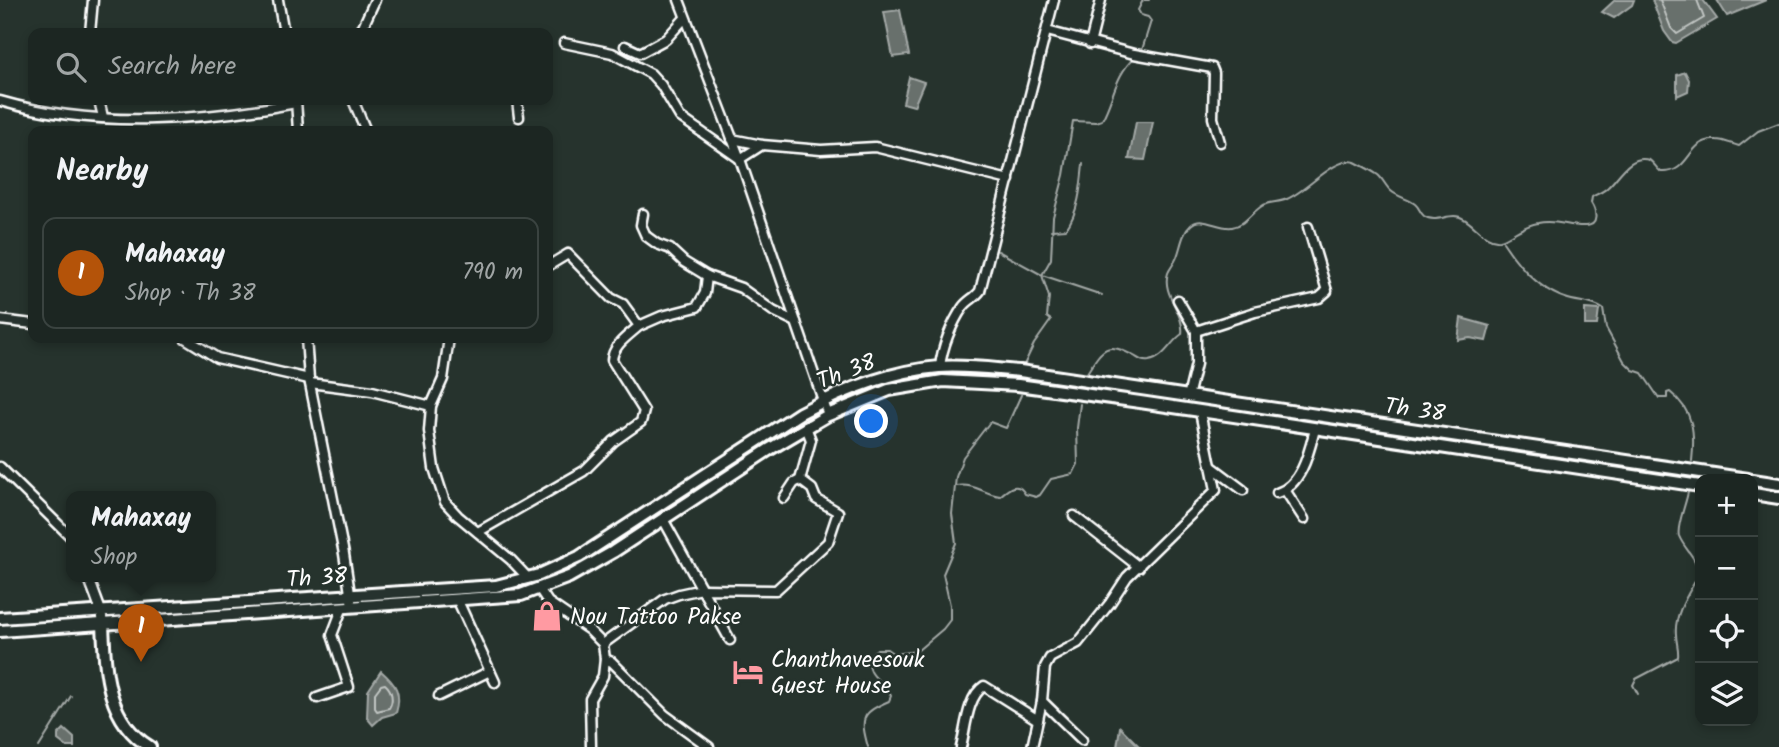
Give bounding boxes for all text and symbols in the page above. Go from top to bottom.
search box [28,28,553,105]
text: Search here [108,46,236,88]
icon: search [52,48,90,86]
text: Nearby [56,148,148,196]
text: Mahaxay [125,234,225,276]
text: 1 [78,255,84,291]
text: 790 m [462,255,523,291]
text: Shop · Th 38 [125,276,256,312]
street label: Th 38 [812,345,882,401]
street label: Th 38 [1382,389,1447,433]
your location [854,404,888,438]
map controls [1695,474,1758,726]
button: + [1695,474,1758,537]
popup [66,491,216,582]
text: Mahaxay [91,498,191,540]
button: − [1695,537,1758,600]
text: Shop [91,540,137,576]
street label: Th 38 [286,559,349,599]
shop icon: Nou Tattoo Pakse [530,599,564,633]
place label: Nou Tattoo Pakse [570,600,741,636]
button: locate [1695,600,1758,663]
pin: 1 [118,604,164,662]
place label: Chanthaveesouk Guest House [771,643,925,705]
hotel icon: Chanthaveesouk Guest House [731,655,765,689]
button: layers [1695,663,1758,726]

